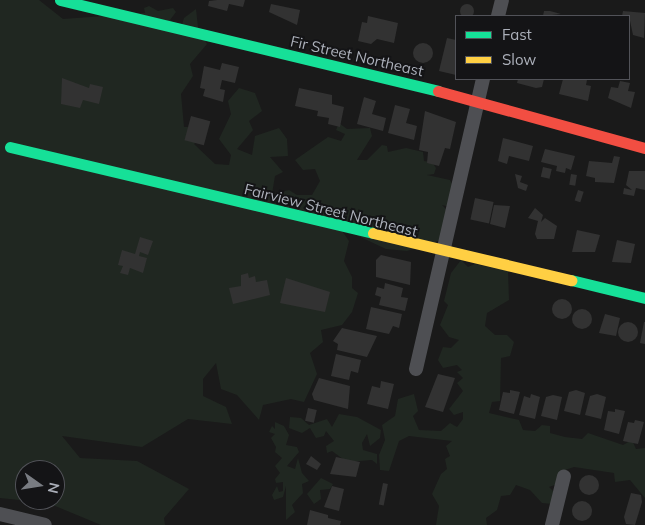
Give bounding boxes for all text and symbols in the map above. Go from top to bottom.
legend [455,15,630,80]
text: Fast [502,25,532,44]
street label: Fir Street Northeast [289,32,425,80]
text: Slow [502,50,536,69]
street label: Fairview Street Northeast [242,180,420,240]
north arrow [15,460,65,510]
text: N [44,481,64,495]

